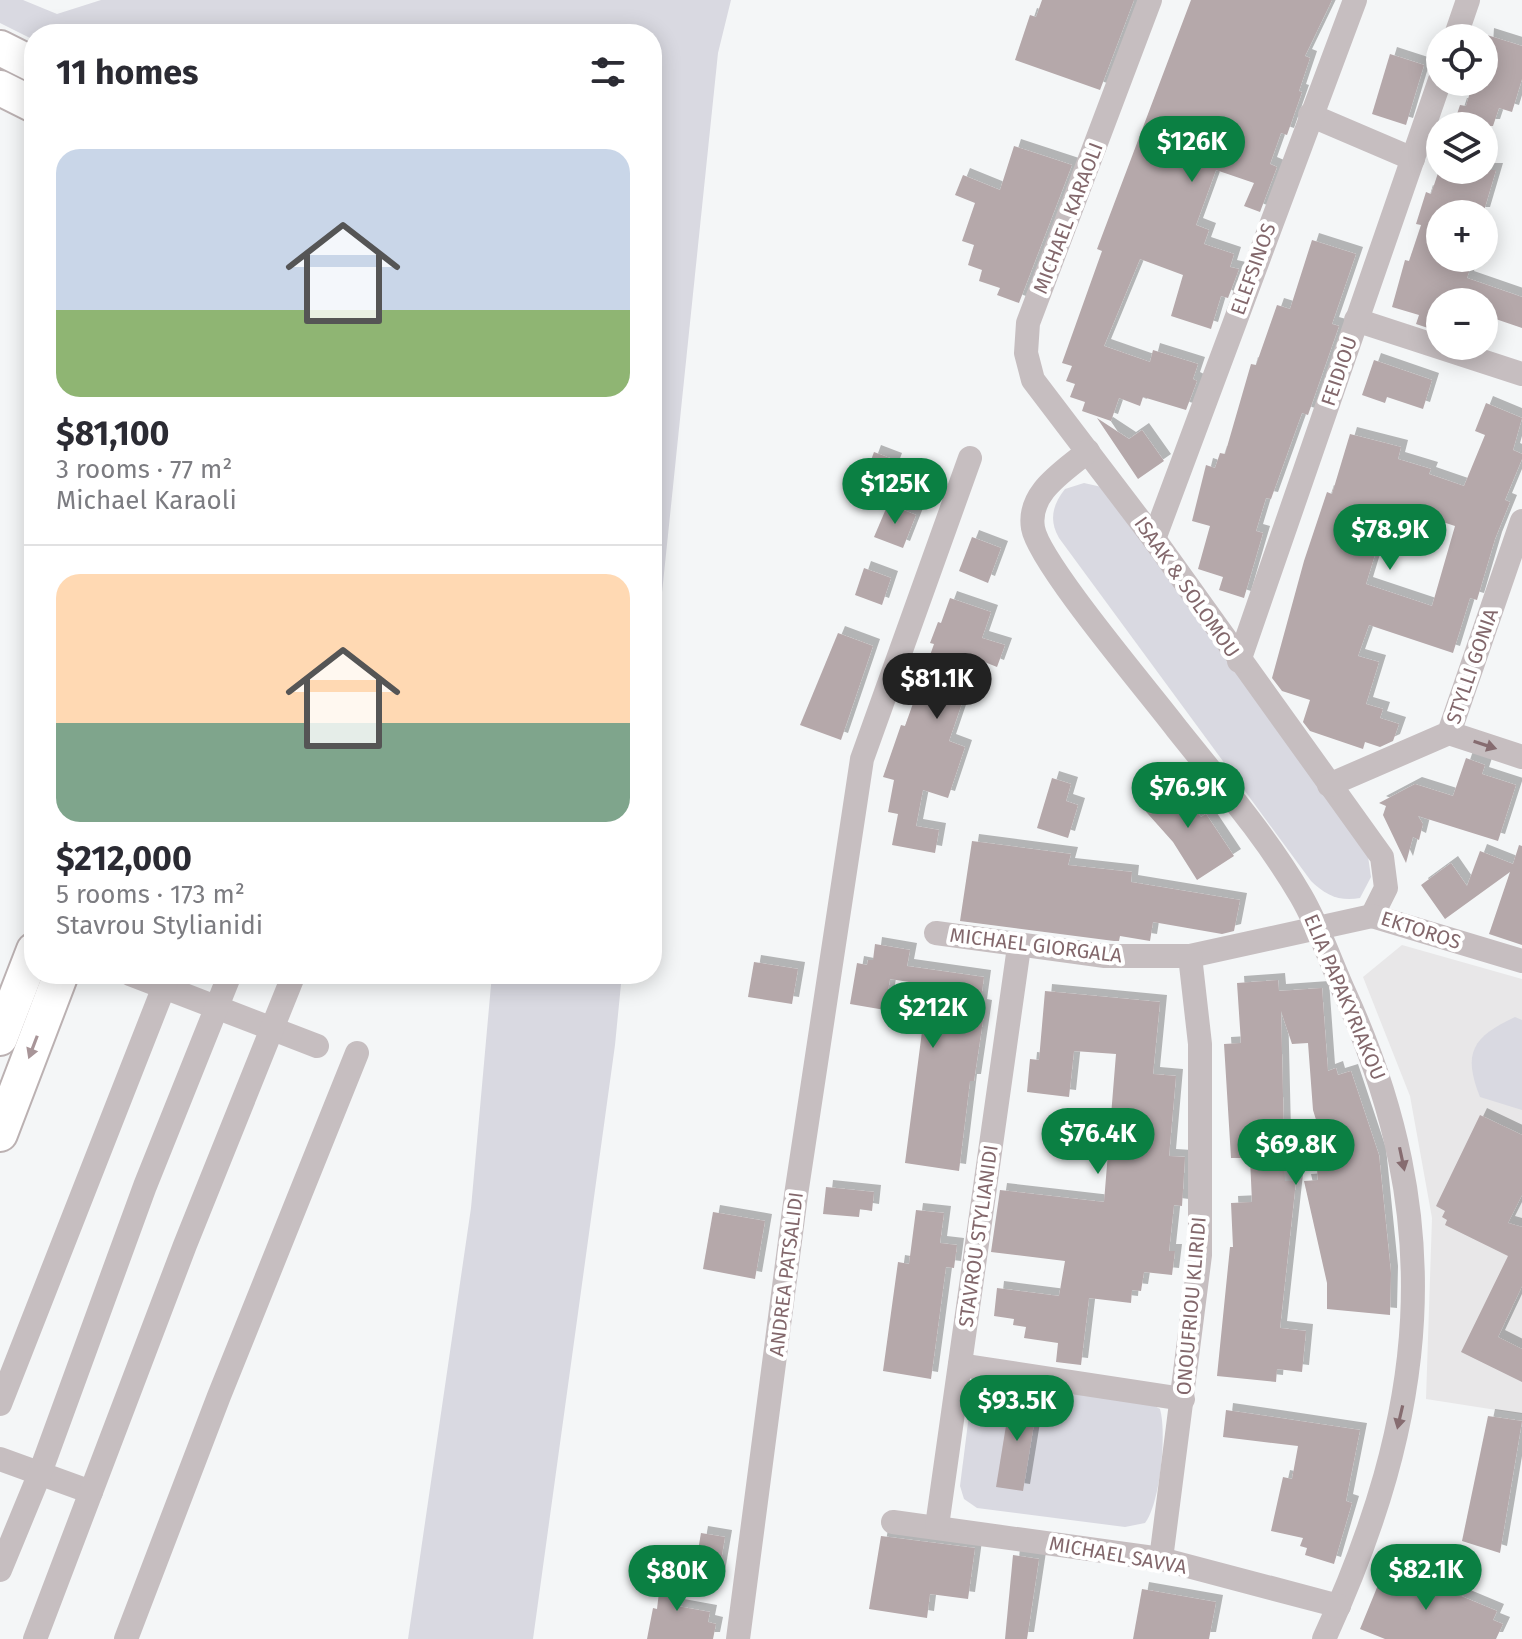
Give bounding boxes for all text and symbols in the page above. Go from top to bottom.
map controls [1426,24,1498,360]
button: locate [1426,24,1498,96]
icon: filters [586,50,630,94]
text: 11 homes [56,52,198,93]
button: layers [1426,112,1498,184]
pin: $126K [1136,116,1248,184]
text: $126K [1157,126,1227,157]
street label: MICHAEL KARAOLI [1028,139,1108,297]
button: + [1426,200,1498,272]
icon: home [271,201,415,345]
street label: ELEFSINOS [1225,220,1281,318]
button: − [1426,288,1498,360]
street label: FEIDIOU [1316,333,1362,409]
text: $81,100 [56,413,170,454]
text: 3 rooms · 77 m² [56,454,232,485]
pin: $125K [839,458,951,526]
text: $125K [860,468,930,499]
text: Michael Karaoli [56,485,237,516]
pin: $78.9K [1325,504,1455,572]
street label: ISAAK & SOLOMOU [1129,512,1245,662]
text: $78.9K [1351,514,1429,545]
street label: STYLLI GONIA [1441,605,1503,727]
icon: home [271,626,415,770]
pin: $81.1K [872,653,1002,721]
text: $81.1K [901,663,973,694]
one-way arrow [1474,739,1498,752]
pin: $76.9K [1123,762,1253,830]
text: $76.9K [1150,772,1226,803]
text: $212,000 [56,838,192,879]
text: 5 rooms · 173 m² [56,879,245,910]
street label: EKTOROS [1378,906,1464,954]
text: Stavrou Stylianidi [56,910,263,941]
street label: ELIA PAPAKYRIAKOU [1299,910,1391,1084]
street label: MICHAEL GIORGALA [948,923,1124,968]
pin: $212K [877,982,989,1050]
text: $212K [899,992,967,1023]
one-way arrow [26,1035,39,1059]
pin: $76.4K [1033,1108,1163,1176]
text: $76.4K [1060,1118,1136,1149]
pin: $69.8K [1231,1119,1361,1187]
text: $69.8K [1256,1129,1336,1160]
street label: STAVROU STYLIANIDI [953,1143,1003,1329]
one-way arrow [1396,1146,1409,1171]
street label: ANDREA PATSALIDI [764,1191,808,1357]
street label: ONOUFRIOU KLIRIDI [1171,1216,1211,1396]
pin: $93.5K [952,1375,1082,1443]
text: $93.5K [978,1385,1056,1416]
one-way arrow [1393,1405,1406,1430]
street label: MICHAEL SAVVA [1047,1531,1189,1579]
pin: $82.1K [1361,1544,1491,1612]
pin: $80K [630,1545,724,1613]
text: $82.1K [1389,1554,1463,1585]
text: $80K [646,1555,708,1586]

